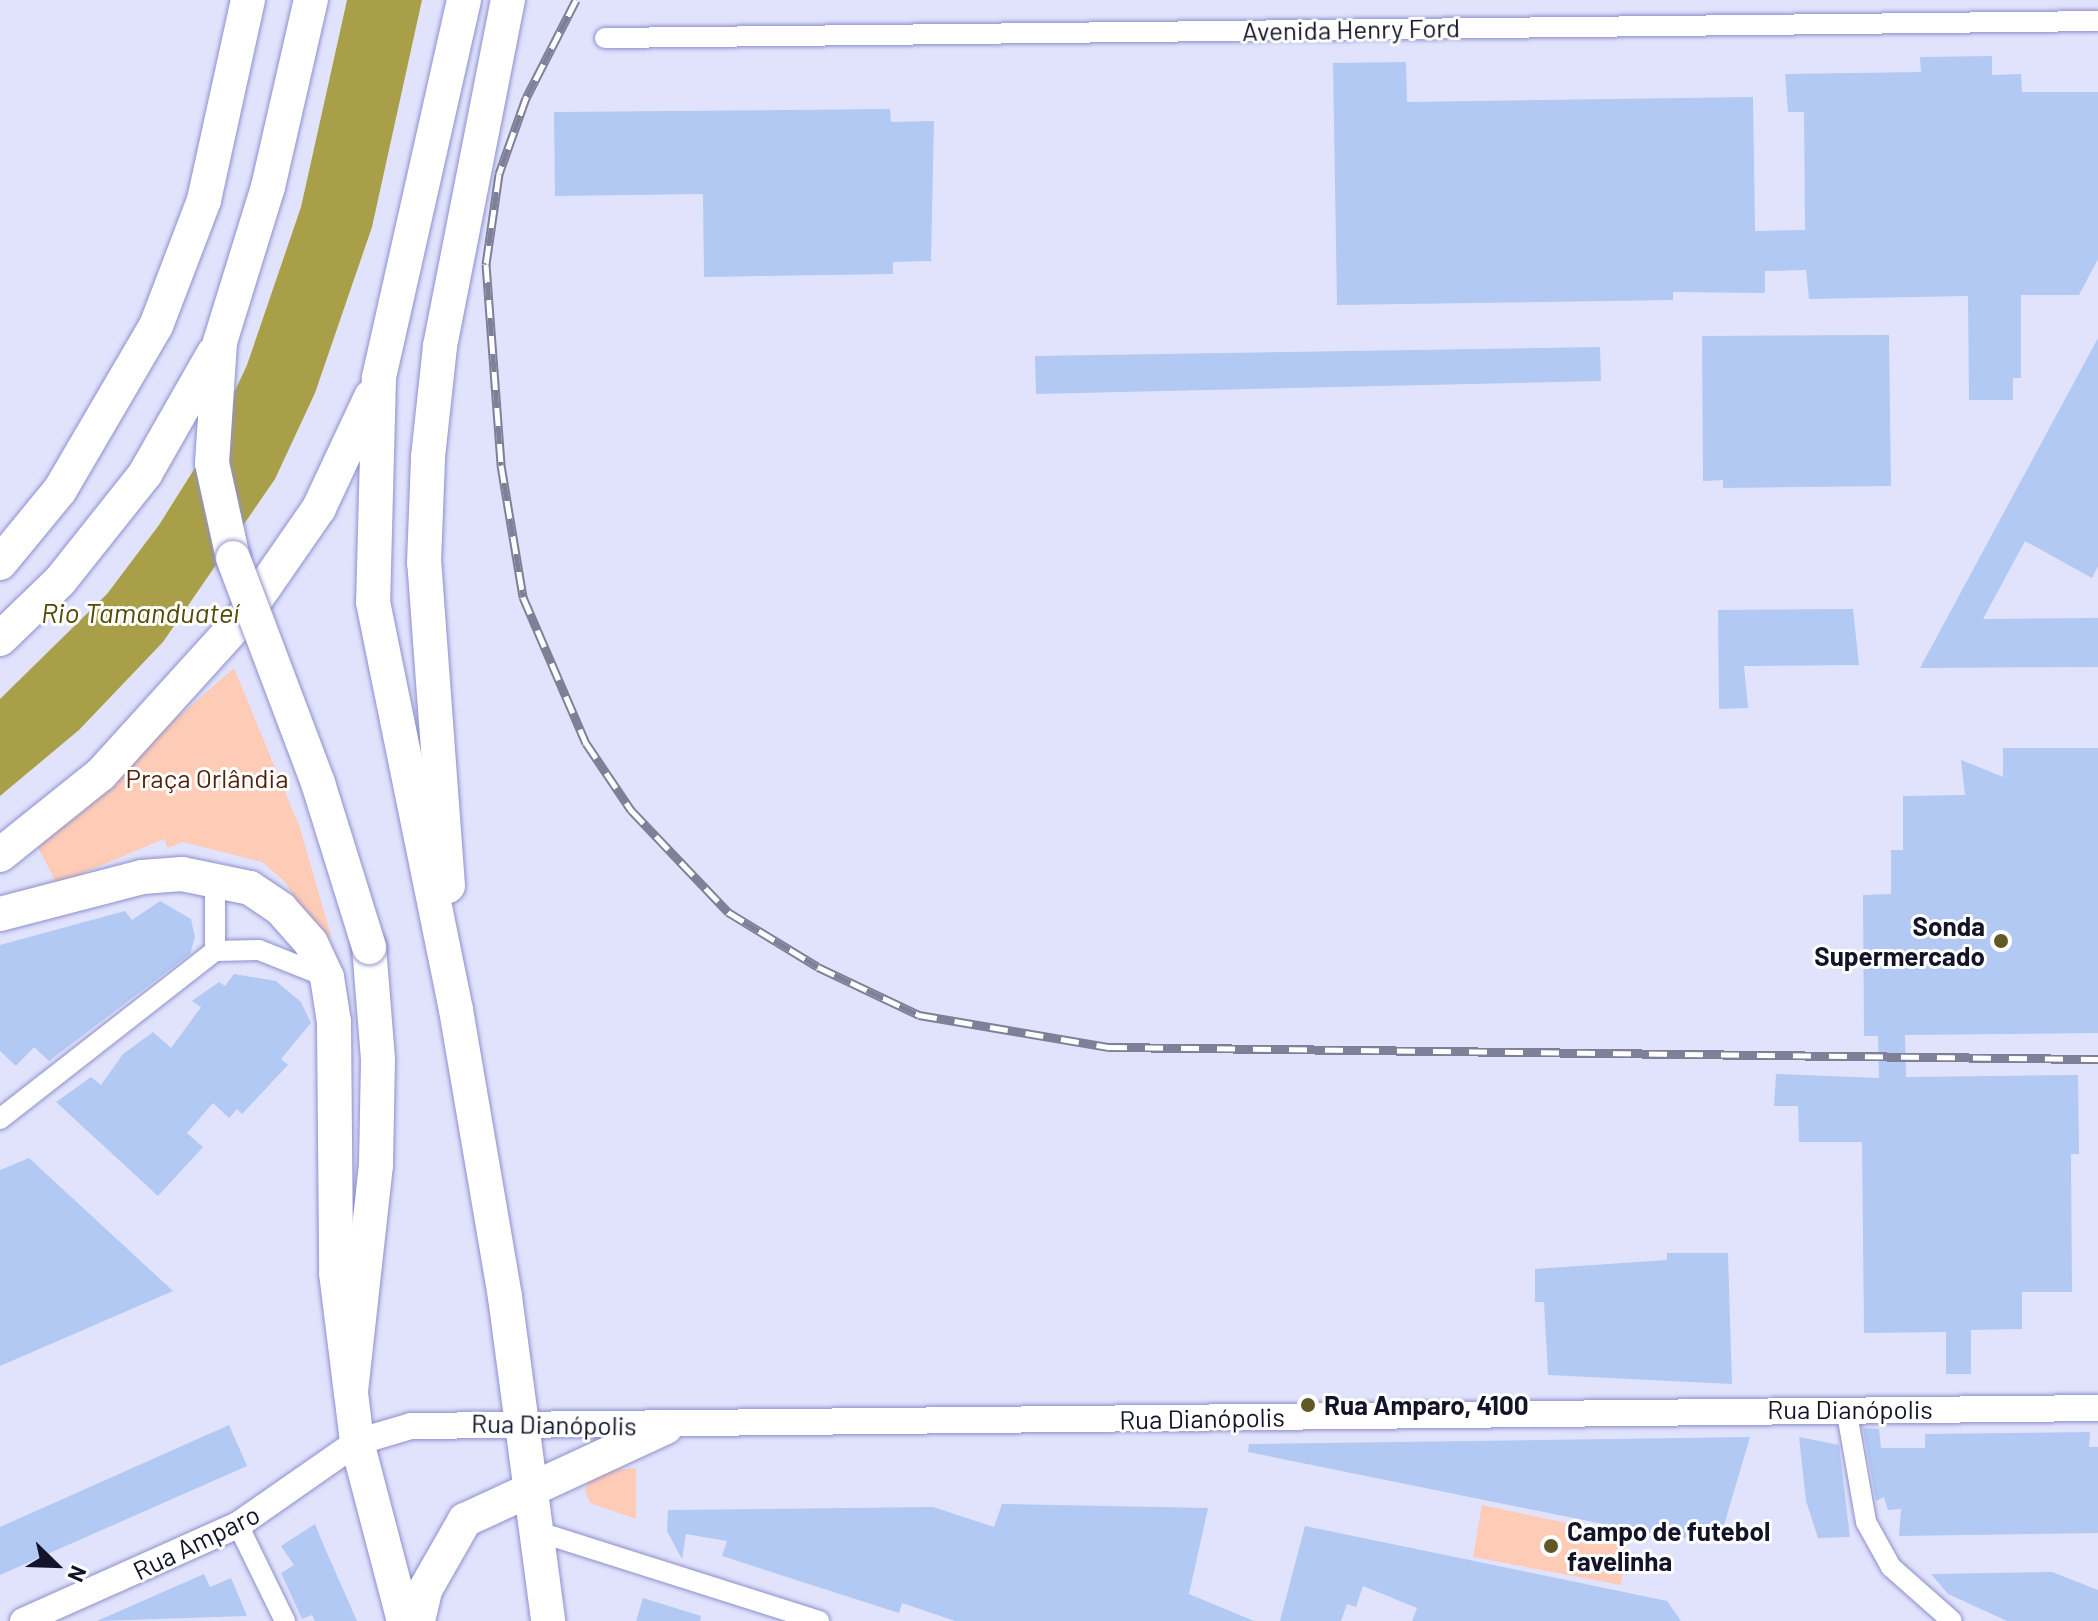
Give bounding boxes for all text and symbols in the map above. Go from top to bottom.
street label: Avenida Henry Ford [1242,12,1460,46]
water label: Rio Tamanduateí [41,595,239,629]
park label: Praça Orlândia [126,762,288,794]
place label: Sonda Supermercado [1814,910,1985,972]
marker: Sonda Supermercado [1992,932,2010,950]
place label: Rua Amparo, 4100 [1324,1389,1529,1421]
street label: Rua Dianópolis [1767,1393,1933,1425]
marker: Rua Amparo, 4100 [1299,1396,1317,1414]
street label: Rua Dianópolis [1119,1401,1285,1435]
street label: Rua Dianópolis [471,1407,637,1441]
street label: Rua Amparo [128,1498,264,1586]
place label: Campo de futebol favelinha [1567,1515,1770,1576]
north arrow [16,1525,96,1605]
marker: Campo de futebol favelinha [1542,1537,1560,1555]
text: N [63,1563,93,1586]

